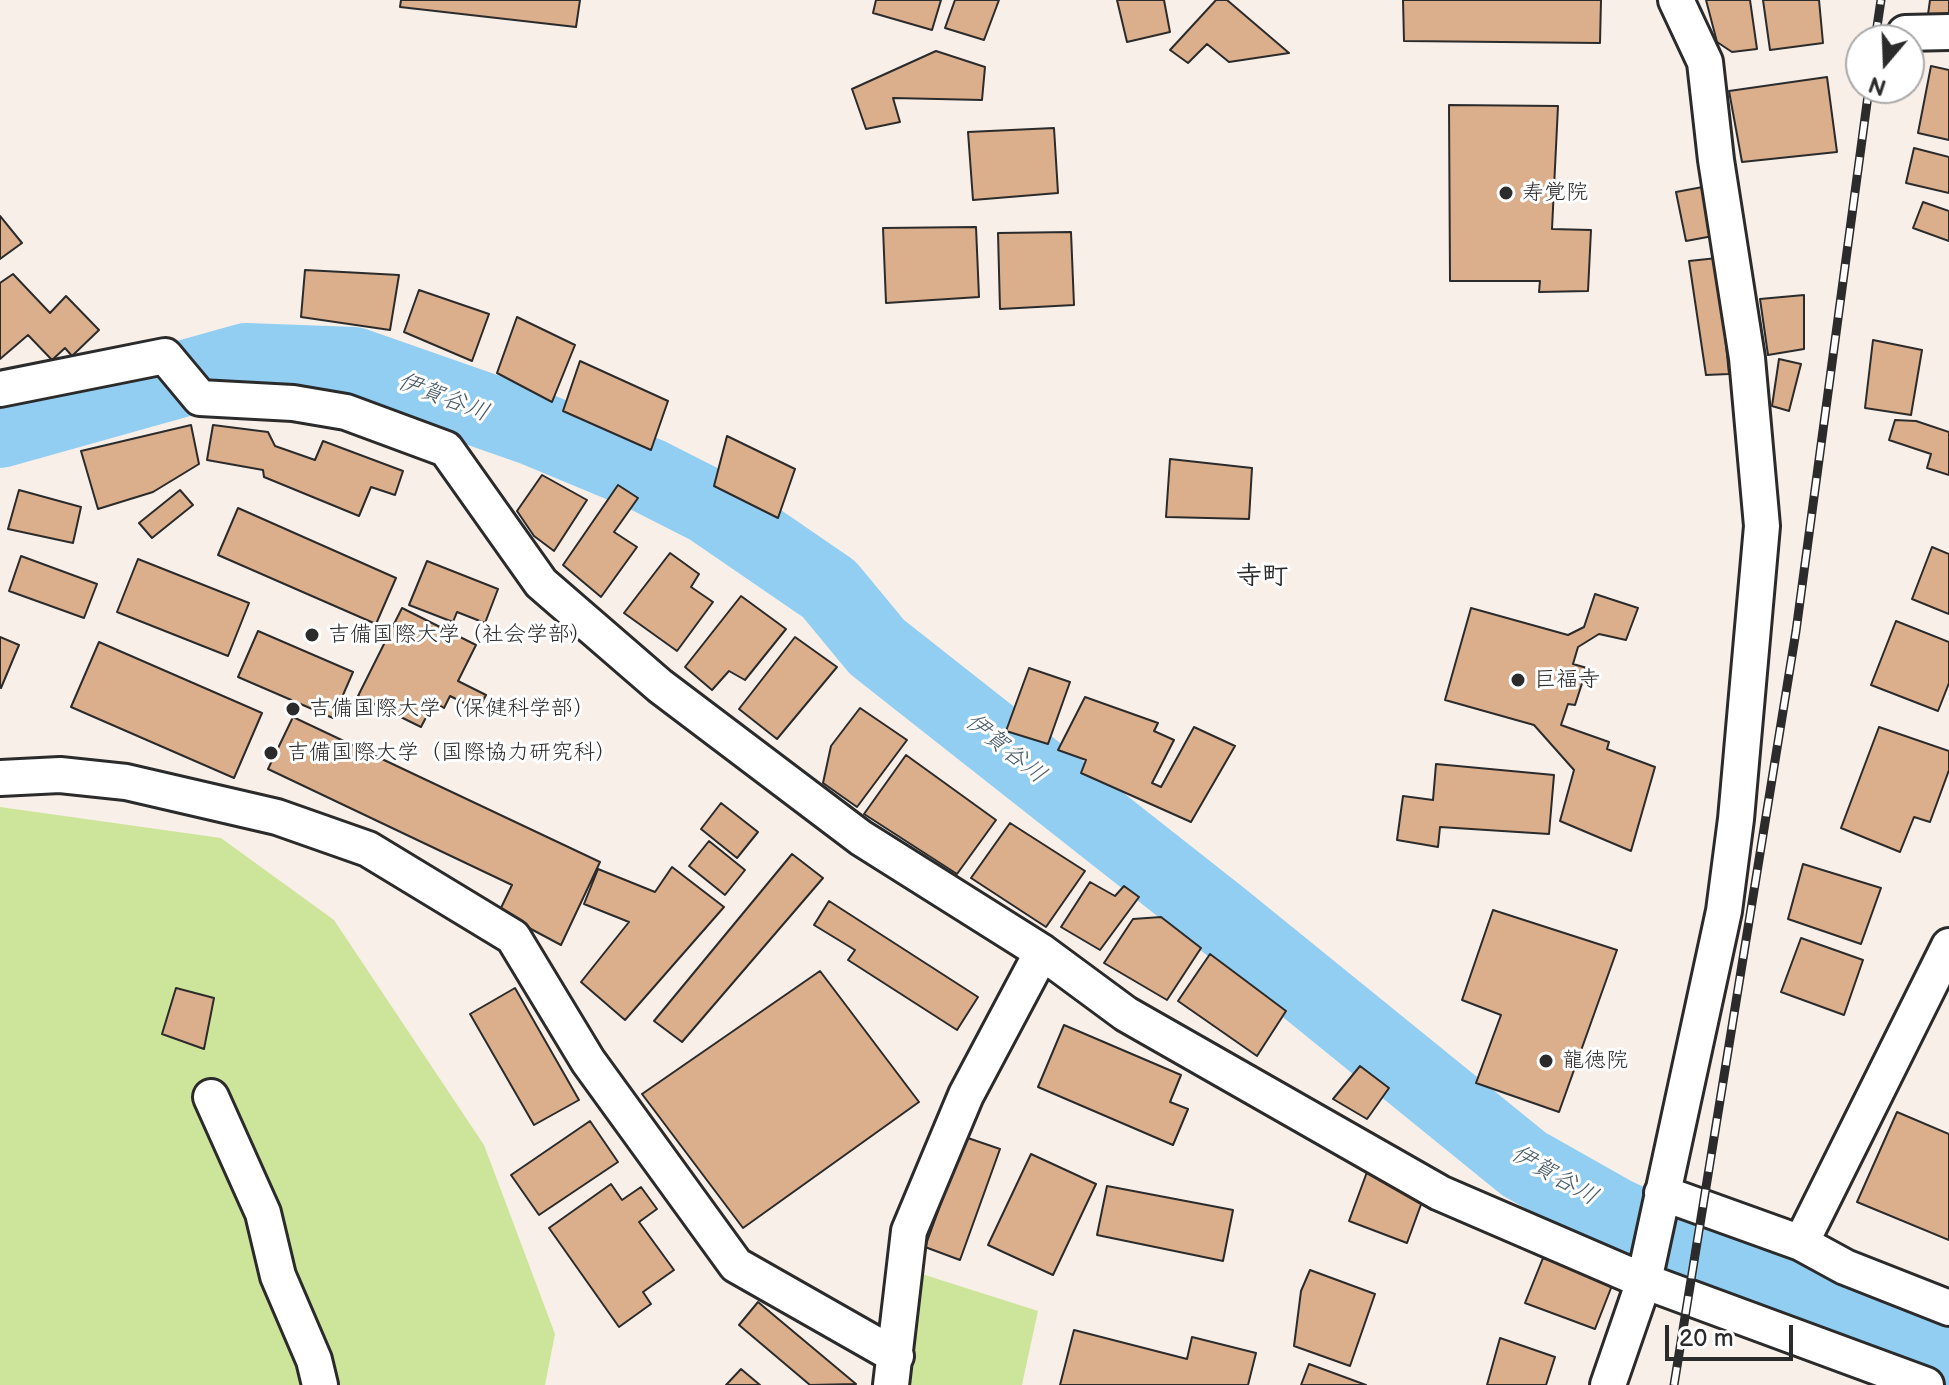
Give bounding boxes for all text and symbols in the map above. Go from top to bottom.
north arrow [1845,24,1925,104]
text: N [1865,70,1890,101]
place label: 寿覚院 [1522,180,1588,206]
marker: 寿覚院 [1497,184,1515,202]
water label: 伊賀谷川 [393,367,493,429]
district label: 寺町 [1236,561,1288,593]
place label: 吉備国際大学（社会学部） [328,622,592,648]
marker: 吉備国際大学（社会学部） [303,626,321,644]
place label: 巨福寺 [1534,667,1600,693]
marker: 巨福寺 [1509,671,1527,689]
place label: 吉備国際大学（保健科学部） [309,696,595,722]
marker: 吉備国際大学（保健科学部） [284,700,302,718]
water label: 伊賀谷川 [959,708,1051,790]
place label: 吉備国際大学（国際協力研究科） [287,740,617,766]
marker: 吉備国際大学（国際協力研究科） [262,744,280,762]
place label: 龍徳院 [1562,1048,1628,1074]
marker: 龍徳院 [1537,1052,1555,1070]
water label: 伊賀谷川 [1505,1140,1603,1212]
scale bar [1669,1309,1797,1359]
text: 20 m [1679,1324,1734,1353]

